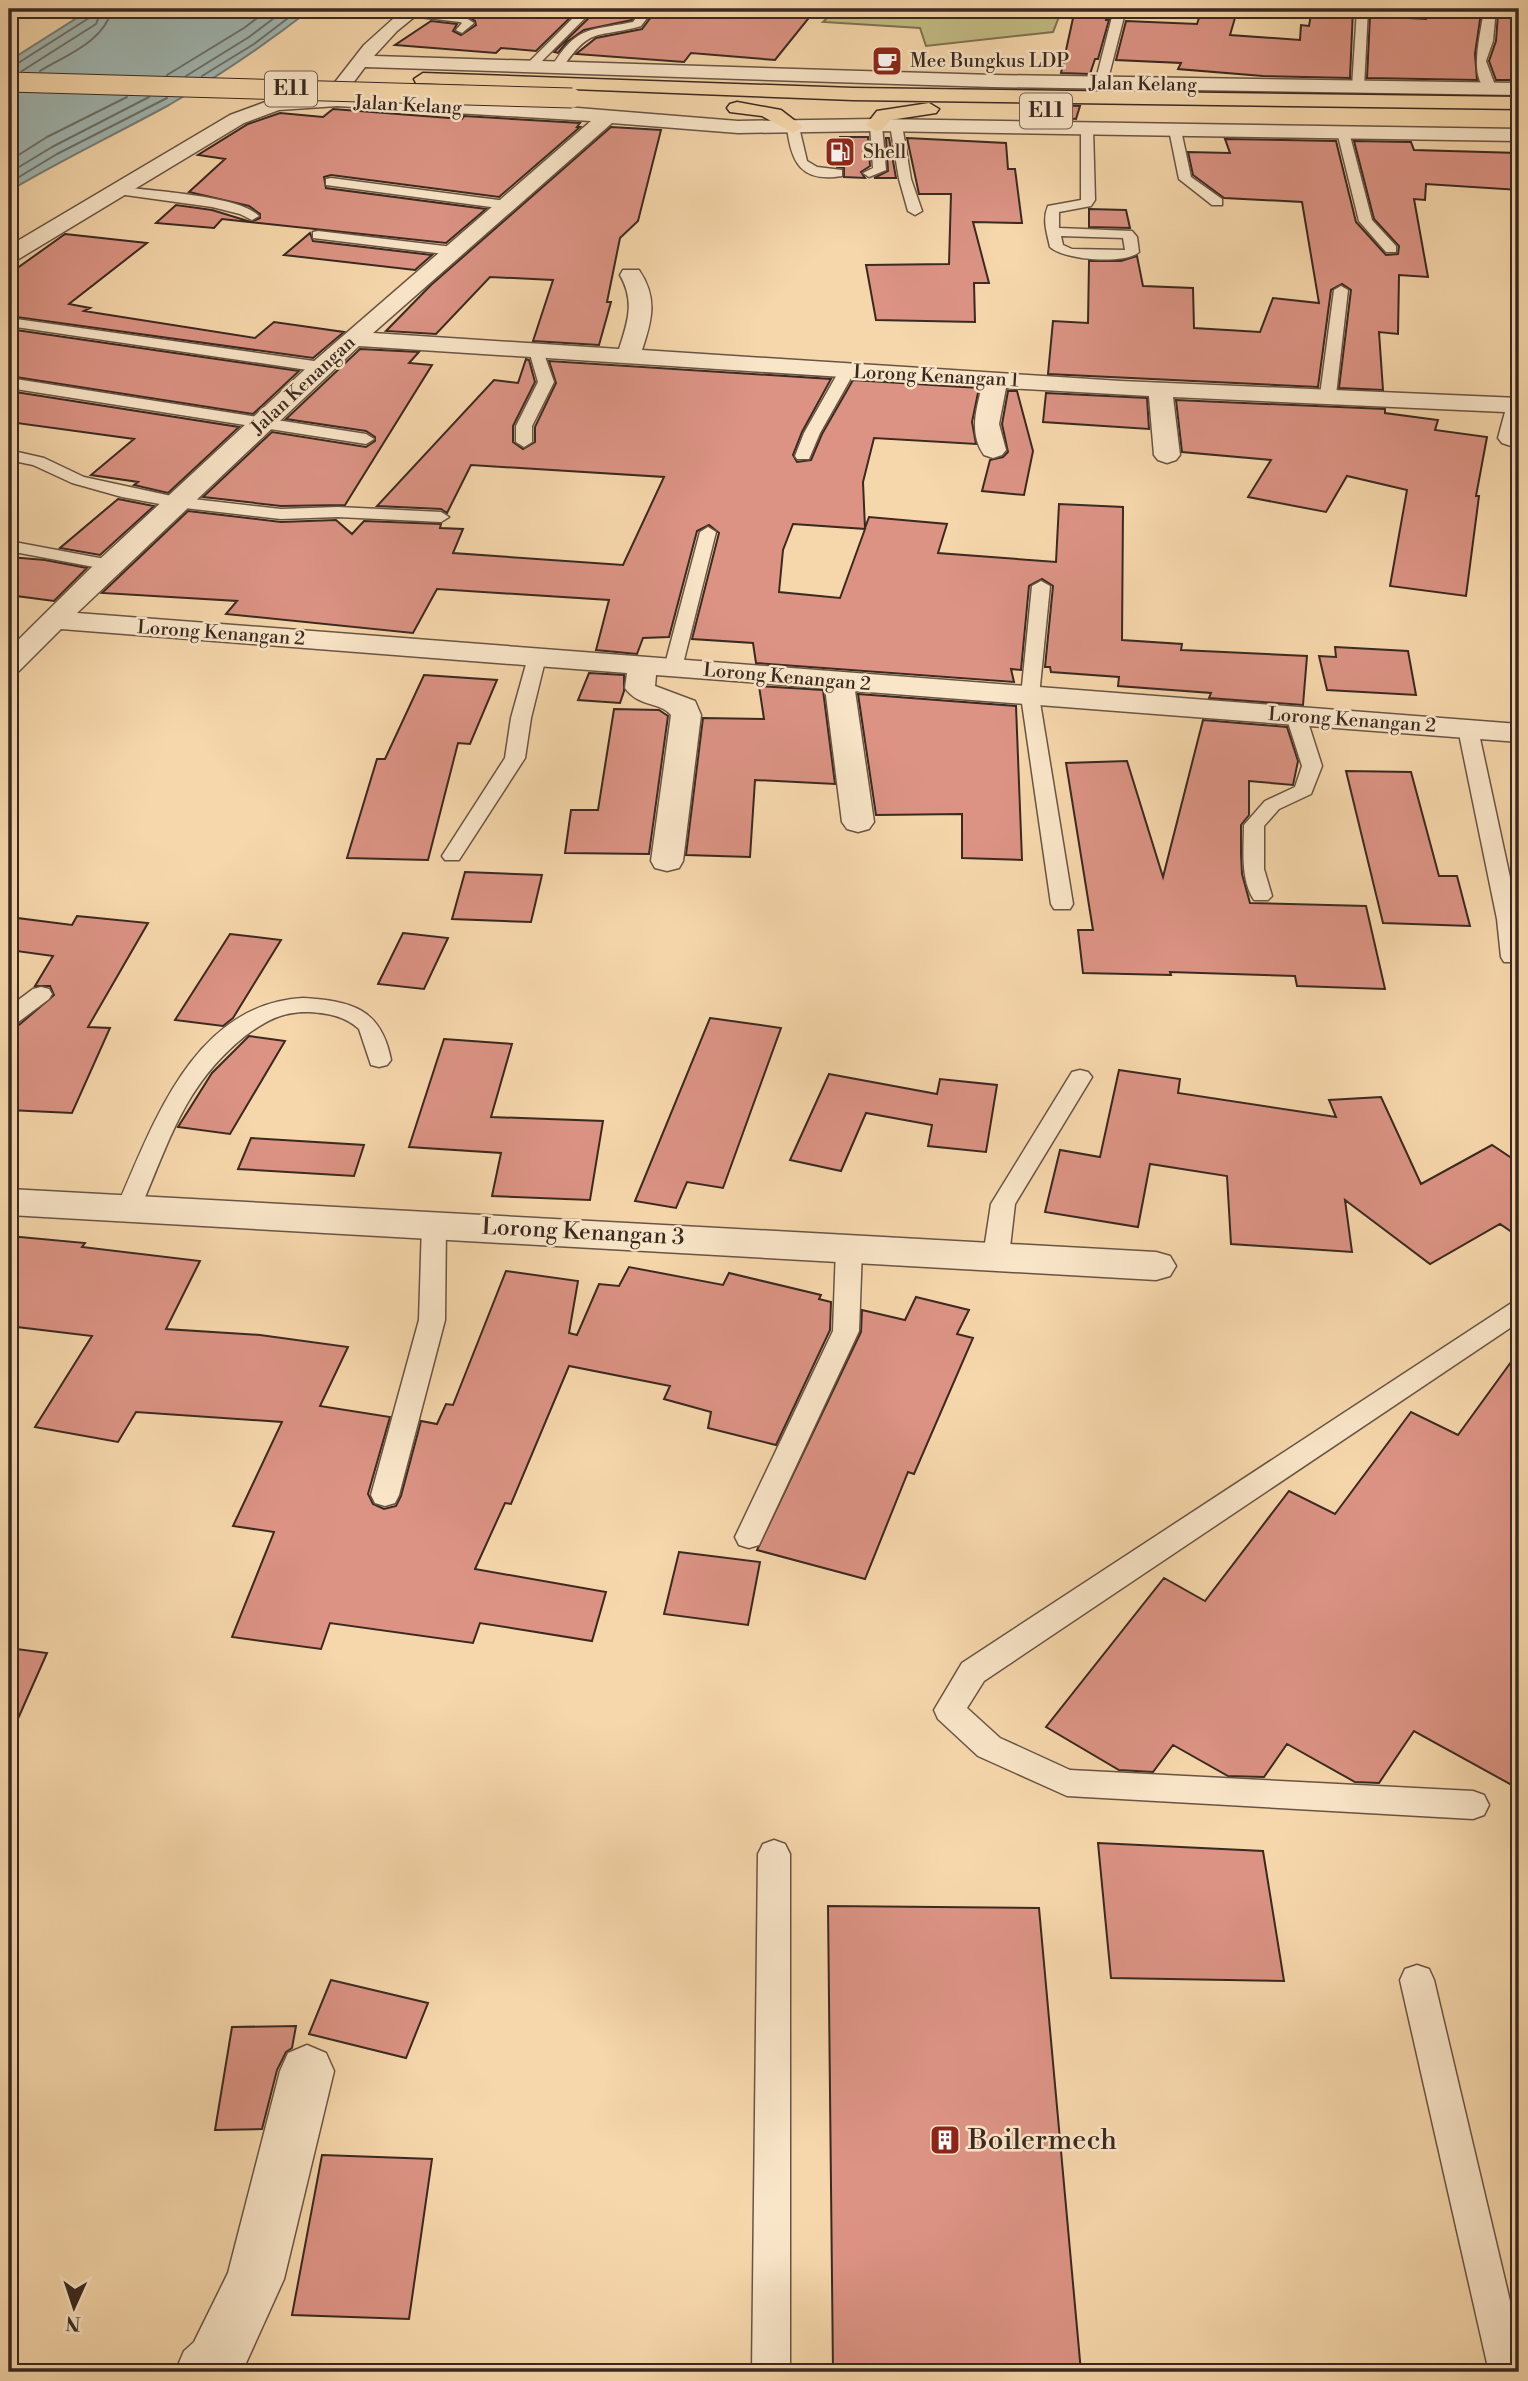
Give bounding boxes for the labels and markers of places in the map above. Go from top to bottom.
cafe icon: Mee Bungkus LDP [870,44,904,78]
place label: Mee Bungkus LDP [910,49,1069,73]
fuel station icon: Shell [823,135,857,169]
place label: Shell [863,140,906,164]
building icon: Boilermech [928,2123,962,2157]
place label: Boilermech [967,2123,1117,2158]

